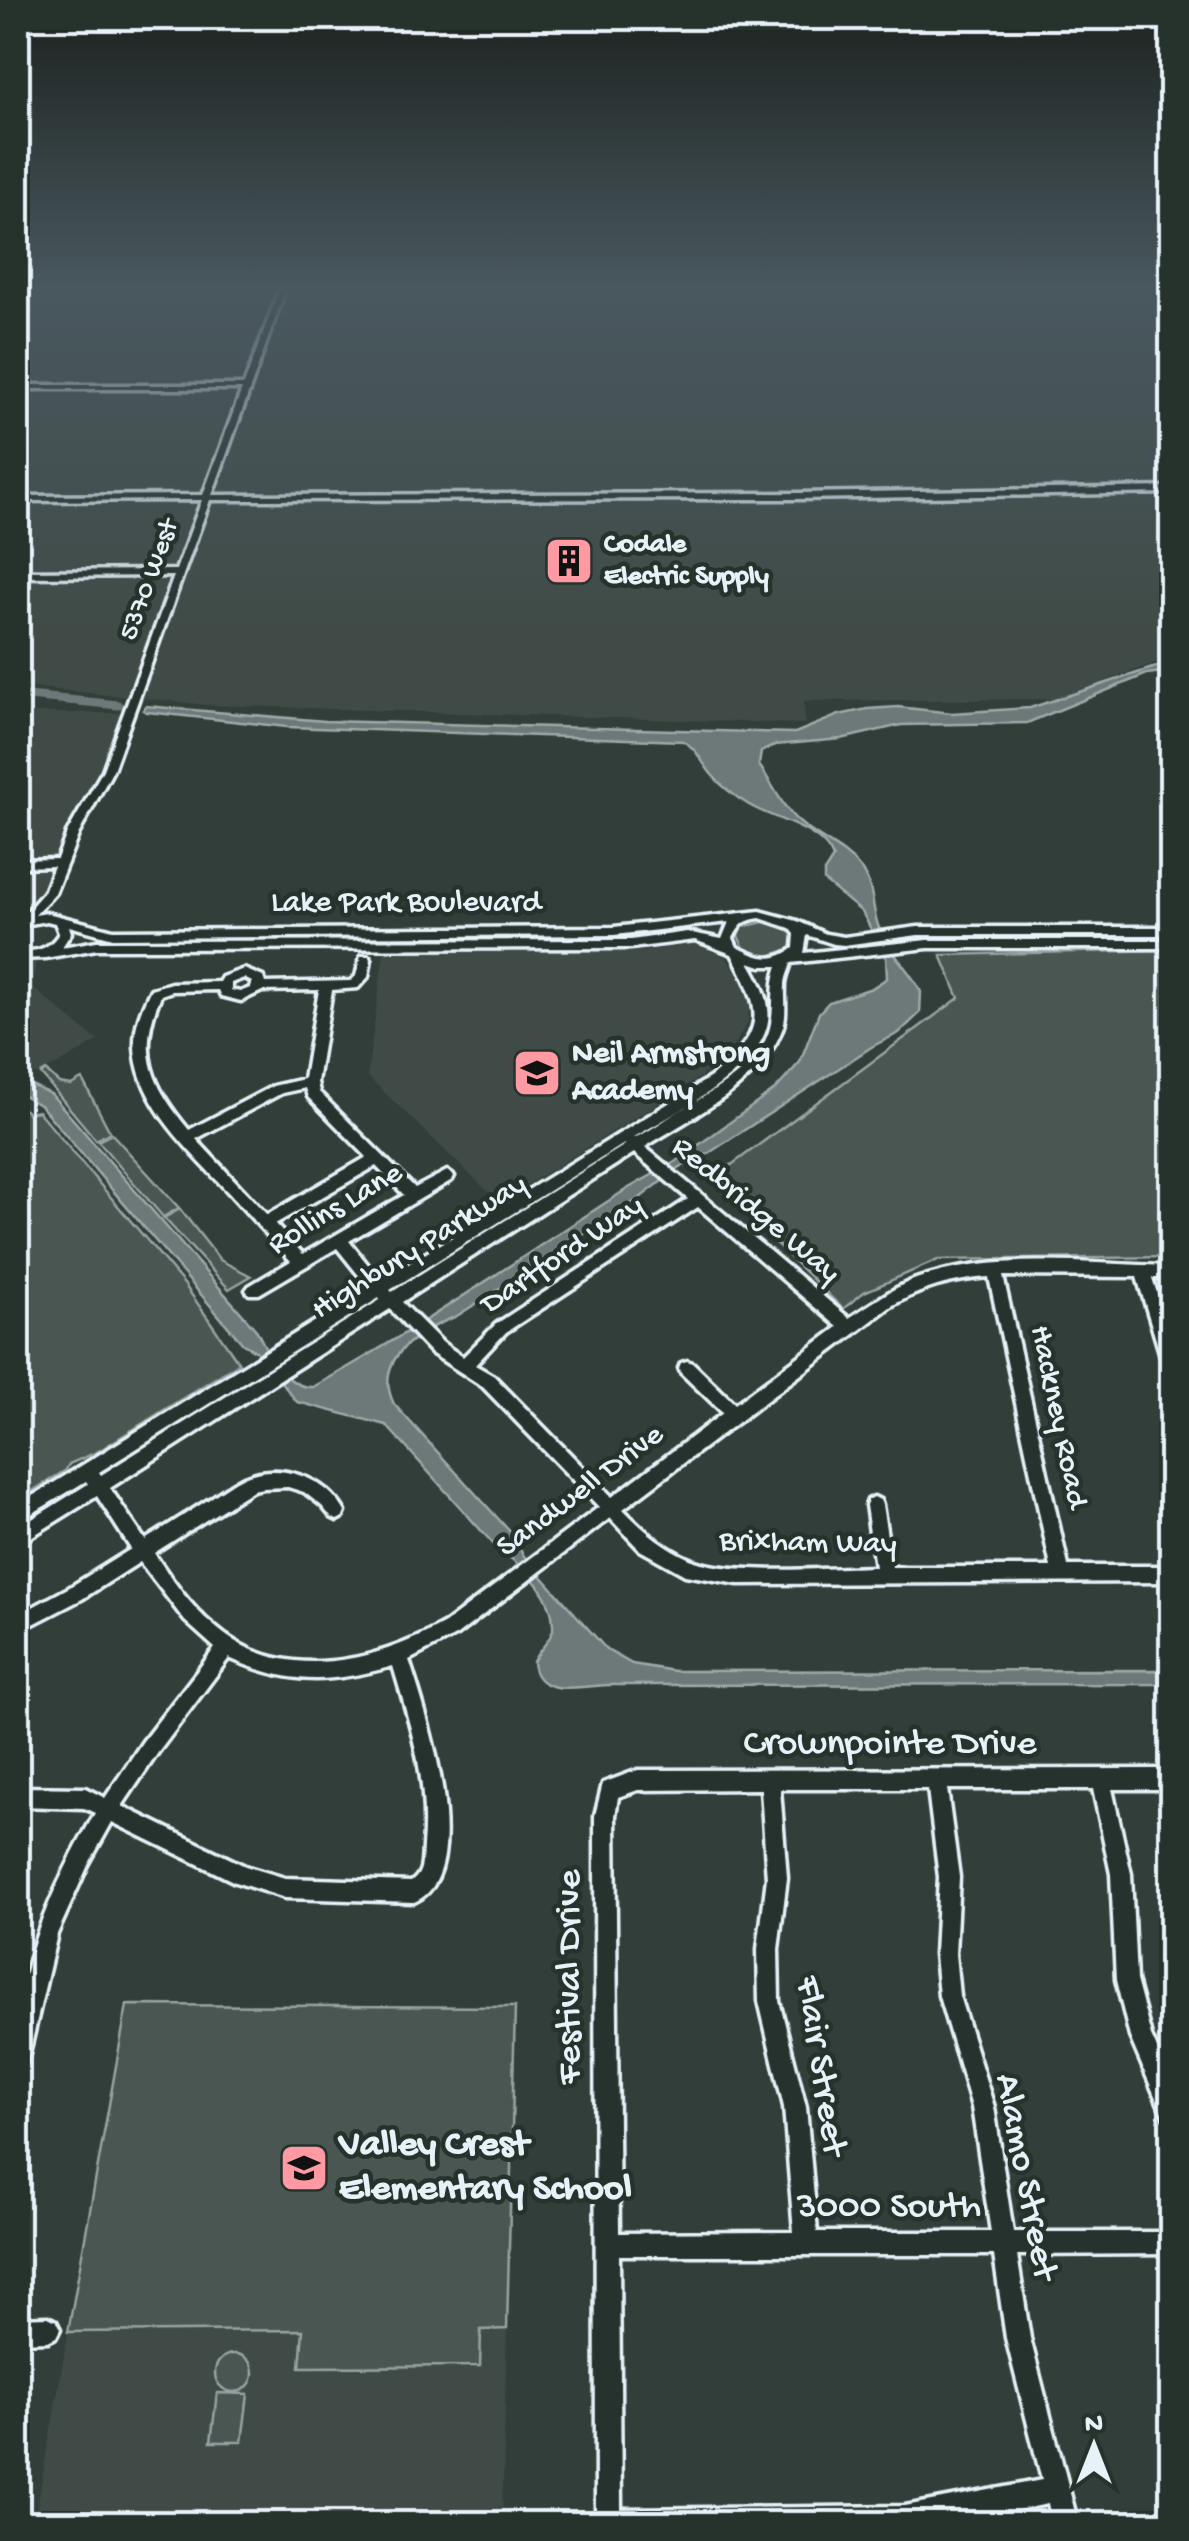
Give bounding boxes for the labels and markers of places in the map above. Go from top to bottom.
place label: Codale Electric Supply [604,529,769,594]
building icon: Codale Electric Supply [543,535,595,587]
place label: Neil Armstrong Academy [571,1036,770,1111]
school or university icon: Neil Armstrong Academy [511,1047,563,1099]
place label: Valley Crest Elementary School [337,2124,632,2212]
school or university icon: Valley Crest Elementary School [278,2142,330,2194]

